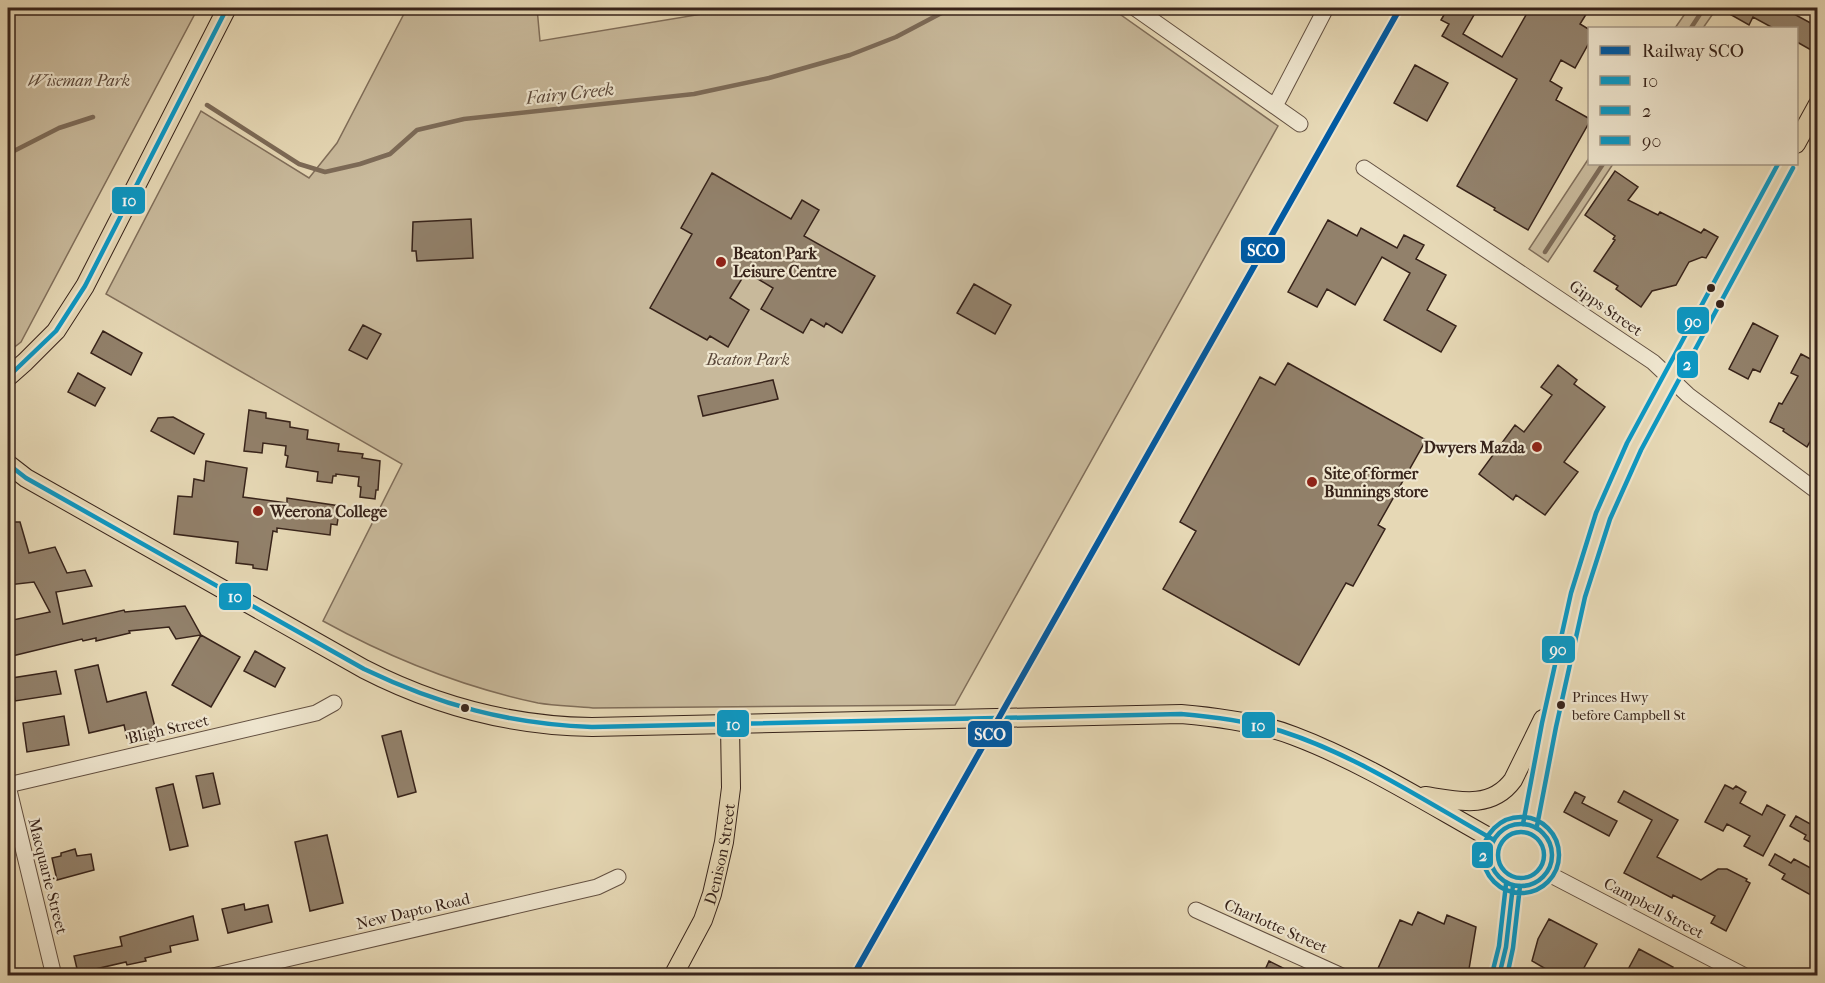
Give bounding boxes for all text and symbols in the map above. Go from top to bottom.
legend [1588,27,1798,165]
text: Railway SCO [1642,41,1744,62]
park label: Wiseman Park [28,71,130,90]
text: 10 [1642,71,1658,92]
water label: Fairy Creek [524,79,615,109]
text: 2 [1642,101,1651,122]
text: 90 [1642,131,1661,152]
line badge: 10 [111,186,146,215]
text: 10 [122,191,136,210]
line badge: SCO [1240,236,1286,264]
text: SCO [1247,241,1279,260]
place label: Beaton Park Leisure Centre [733,244,837,281]
marker: Beaton Park Leisure Centre [714,255,728,269]
street label: Gipps Street [1566,276,1646,340]
unlabelled marker [1705,282,1717,294]
unlabelled marker [1714,298,1726,310]
line badge: 90 [1676,306,1710,335]
text: 90 [1683,312,1702,332]
park label: Beaton Park [705,350,790,369]
line badge: 2 [1676,350,1699,379]
text: 2 [1683,355,1691,374]
place label: Dwyers Mazda [1423,438,1526,458]
marker: Dwyers Mazda [1530,440,1544,454]
place label: Site of former Bunnings store [1324,464,1428,502]
marker: Site of former Bunnings store [1305,475,1319,489]
place label: Weerona College [269,502,387,522]
marker: Weerona College [251,504,265,518]
line badge: 10 [218,582,252,611]
text: 10 [228,587,242,606]
line badge: 90 [1541,635,1576,664]
text: 90 [1548,640,1567,660]
place label: Princes Hwy before Campbell St [1571,689,1686,724]
marker: Princes Hwy before Campbell St [1555,699,1567,711]
unlabelled marker [459,702,471,714]
line badge: 10 [716,709,750,738]
street label: Bligh Street [126,710,211,748]
line badge: 10 [1241,711,1276,739]
text: 10 [726,715,740,734]
text: 10 [1251,716,1265,735]
line badge: SCO [967,720,1013,748]
text: SCO [974,725,1006,744]
street label: Denison Street [700,802,738,907]
street label: Macquarie Street [24,816,72,936]
line badge: 2 [1471,841,1494,869]
text: 2 [1479,846,1487,865]
street label: Campbell Street [1601,874,1708,943]
street label: New Dapto Road [354,889,472,933]
street label: Charlotte Street [1221,895,1331,957]

